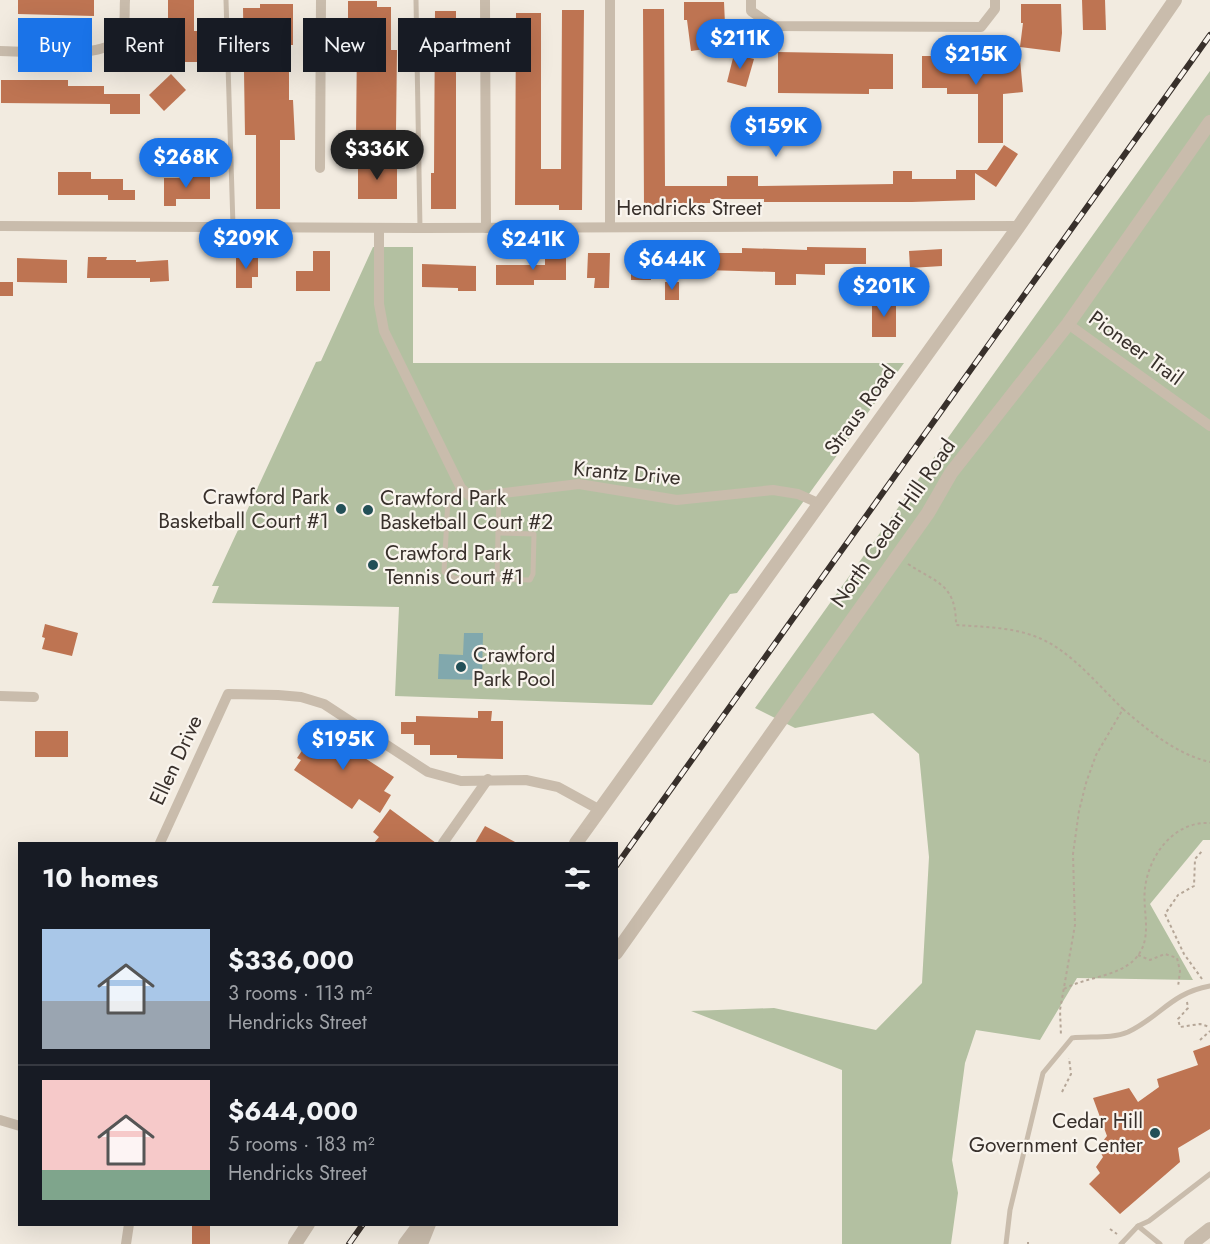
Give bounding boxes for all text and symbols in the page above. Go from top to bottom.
chip: Buy [18,18,92,72]
chip: Rent [104,18,185,72]
chip: Filters [197,18,291,72]
chip: New [303,18,386,72]
chip: Apartment [398,18,531,72]
pin: $211K [698,19,782,70]
text: $211K [710,24,770,53]
pin: $215K [934,35,1018,86]
text: $215K [945,40,1007,69]
pin: $159K [734,107,818,158]
text: $159K [745,112,807,141]
pin: $336K [335,130,419,181]
text: $336K [345,135,409,164]
pin: $268K [144,138,228,189]
text: $268K [153,143,219,172]
street label: Hendricks Street [616,193,762,223]
pin: $209K [204,219,288,270]
pin: $241K [491,220,575,271]
text: $209K [213,224,279,253]
text: $241K [501,225,565,254]
pin: $644K [630,240,714,291]
text: $644K [638,245,706,274]
pin: $201K [842,267,926,318]
text: $201K [853,272,915,301]
street label: Pioneer Trail [1083,303,1189,393]
street label: Straus Road [817,359,903,461]
street label: North Cedar Hill Road [823,433,963,613]
street label: Krantz Drive [572,453,682,493]
place label: Crawford Park Basketball Court #1 [158,482,330,536]
place label: Crawford Park Basketball Court #2 [380,483,553,537]
marker: Crawford Park Basketball Court #1 [334,502,348,516]
marker: Crawford Park Basketball Court #2 [361,503,375,517]
place label: Crawford Park Tennis Court #1 [385,538,523,592]
marker: Crawford Park Tennis Court #1 [366,558,380,572]
place label: Crawford Park Pool [473,640,556,694]
marker: Crawford Park Pool [454,660,468,674]
street label: Ellen Drive [142,710,210,810]
pin: $195K [301,720,385,771]
text: $195K [312,725,374,754]
text: 10 homes [42,859,158,897]
icon: filters [561,862,594,895]
text: $336,000 [228,941,354,979]
icon: home [90,953,162,1025]
text: 3 rooms · 113 m² [228,979,372,1008]
text: Hendricks Street [228,1008,367,1037]
text: $644,000 [228,1092,358,1130]
icon: home [90,1104,162,1176]
place label: Cedar Hill Government Center [969,1106,1144,1160]
marker: Cedar Hill Government Center [1148,1126,1162,1140]
text: 5 rooms · 183 m² [228,1130,375,1159]
text: Hendricks Street [228,1159,367,1188]

